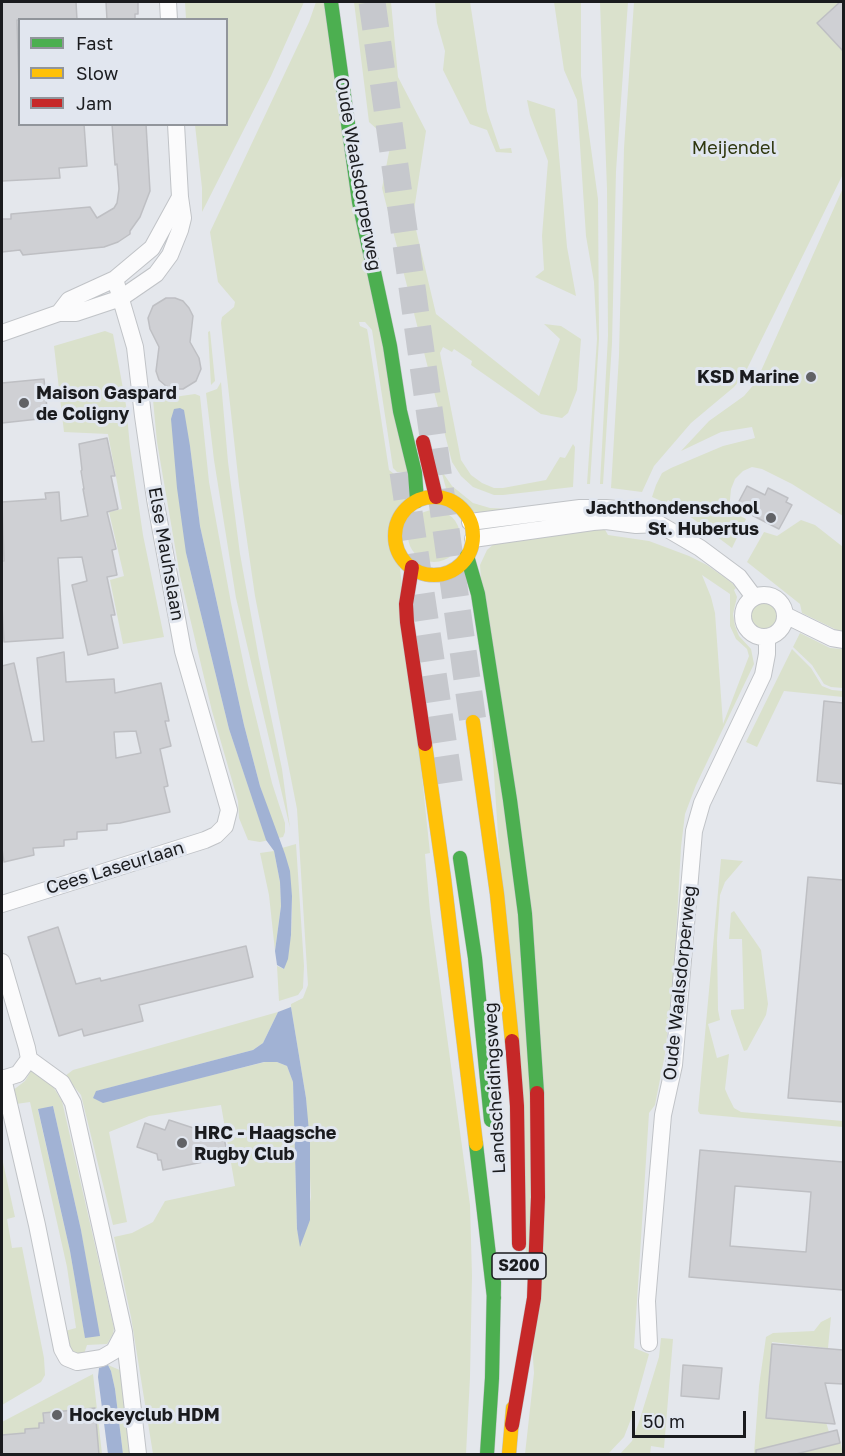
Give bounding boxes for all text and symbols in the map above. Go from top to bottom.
legend [18,18,228,126]
text: Fast [76,32,113,54]
text: Slow [76,62,118,84]
street label: Oude Waalsdorperweg [330,76,386,272]
text: Jam [76,92,112,114]
park label: Meijendel [692,137,776,159]
place label: KSD Marine [697,366,799,388]
marker: KSD Marine [804,370,818,384]
place label: Maison Gaspard de Coligny [36,382,177,424]
marker: Maison Gaspard de Coligny [17,396,31,410]
street label: Else Mauhslaan [144,485,188,623]
place label: Jachthondenschool St. Hubertus [586,497,759,540]
marker: Jachthondenschool St. Hubertus [764,511,778,525]
street label: Cees Laseurlaan [44,837,186,899]
street label: Oude Waalsdorperweg [659,884,701,1082]
street label: Landscheidingsweg [480,1002,510,1174]
place label: HRC - Haagsche Rugby Club [194,1122,336,1164]
marker: HRC - Haagsche Rugby Club [175,1136,189,1150]
road number: S200 [492,1253,546,1279]
scale bar [635,1399,749,1437]
place label: Hockeyclub HDM [69,1404,220,1426]
marker: Hockeyclub HDM [50,1408,64,1422]
text: 50 m [643,1410,685,1432]

